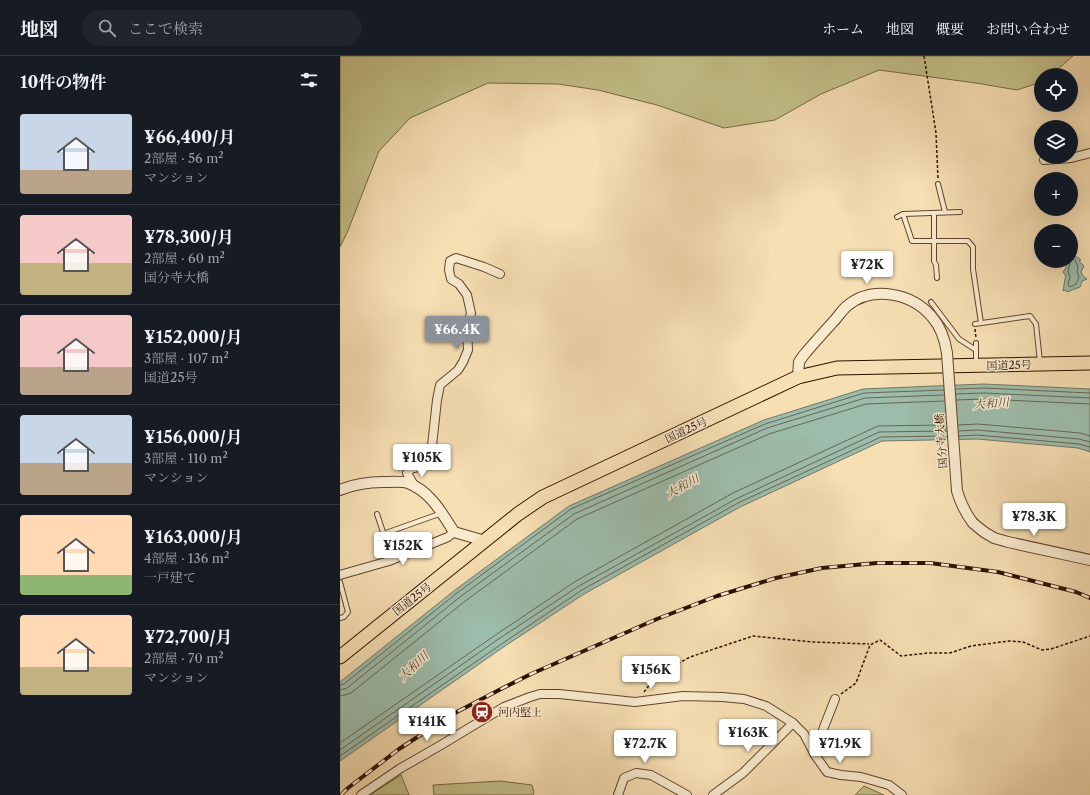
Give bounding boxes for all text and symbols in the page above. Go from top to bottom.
search box [82,10,362,46]
icon: search [96,17,118,39]
text: 地図 [20,18,58,41]
text: ここで検索 [128,19,203,38]
text: ホーム [822,20,864,38]
text: 地図 [886,20,914,38]
text: 概要 [936,20,964,38]
text: お問い合わせ [986,20,1070,38]
map controls [1034,68,1078,268]
button: locate [1034,68,1078,112]
icon: filters [298,69,320,91]
text: 10件の物件 [20,72,106,92]
button: layers [1034,120,1078,164]
text: ¥66,400/月 [144,127,235,147]
icon: home [52,130,100,178]
text: 2部屋 · 56 m² [144,150,224,166]
text: マンション [144,169,208,185]
button: + [1034,172,1078,216]
button: − [1034,224,1078,268]
text: ¥78,300/月 [144,227,234,247]
icon: home [52,231,100,279]
text: 2部屋 · 60 m² [144,250,225,266]
pin: ¥72K [843,251,891,285]
text: ¥72K [850,256,884,272]
text: 国分寺大橋 [144,269,209,285]
pin: ¥66.4K [424,316,490,350]
text: ¥66.4K [434,321,480,337]
text: ¥152,000/月 [144,327,243,347]
icon: home [52,331,100,379]
text: 3部屋 · 107 m² [144,350,229,366]
street label: 国道25号 [986,358,1032,372]
text: 国道25号 [144,369,198,385]
water label: 大和川 [973,394,1011,412]
street label: 国分寺大橋 [932,413,950,469]
street label: 国道25号 [663,414,709,446]
text: ¥156,000/月 [144,427,243,447]
icon: home [52,431,100,479]
pin: ¥105K [394,444,450,478]
text: ¥105K [402,449,442,465]
text: 3部屋 · 110 m² [144,450,228,466]
text: マンション [144,469,208,485]
water label: 大和川 [663,470,703,501]
pin: ¥78.3K [1001,503,1067,537]
text: ¥78.3K [1011,508,1057,524]
text: ¥163,000/月 [144,527,243,547]
icon: home [52,531,100,579]
pin: ¥152K [375,532,431,566]
text: ¥152K [383,537,423,553]
text: 4部屋 · 136 m² [144,550,229,566]
text: 一戸建て [144,569,196,585]
street label: 国道25号 [390,580,434,618]
text: ¥72,700/月 [144,627,233,647]
icon: home [52,631,100,679]
water label: 大和川 [395,647,433,684]
text: 2部屋 · 70 m² [144,650,224,666]
pin: ¥156K [623,656,679,690]
text: ¥156K [631,661,671,677]
text: マンション [144,669,208,685]
station icon: 河内堅上 [469,699,495,725]
place label: 河内堅上 [498,705,542,719]
pin: ¥141K [399,708,455,742]
text: ¥141K [408,713,446,729]
pin: ¥163K [720,719,776,753]
text: ¥163K [728,724,768,740]
pin: ¥72.7K [612,730,678,764]
pin: ¥71.9K [807,730,873,764]
text: ¥72.7K [623,735,667,751]
text: ¥71.9K [819,735,861,751]

